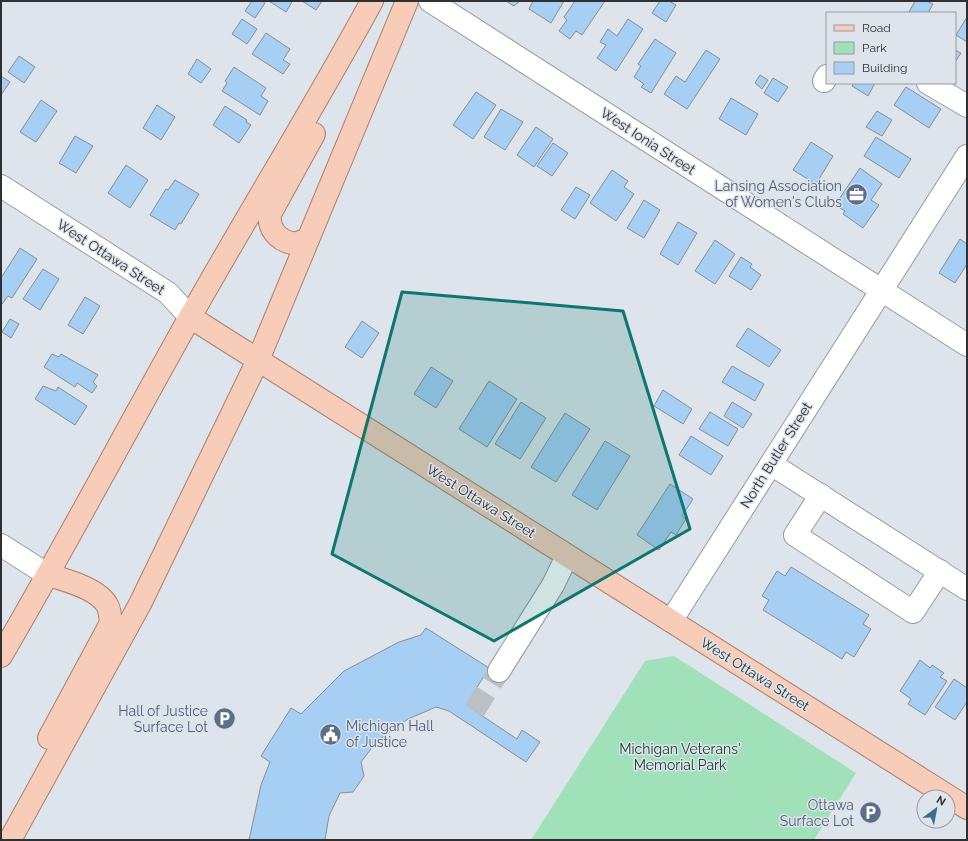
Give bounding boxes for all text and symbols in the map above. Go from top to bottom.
legend [826,12,956,84]
text: Road [862,21,891,35]
text: Park [862,41,887,55]
text: Building [862,61,908,75]
street label: West Ionia Street [598,104,699,178]
place label: Lansing Association of Women's Clubs [715,178,842,210]
office icon: Lansing Association of Women's Clubs [844,181,870,207]
street label: West Ottawa Street [54,216,168,298]
street label: North Butler Street [737,399,815,511]
street label: West Ottawa Street [424,461,539,541]
street label: West Ottawa Street [698,634,813,714]
place label: Hall of Justice Surface Lot [118,703,208,735]
parking icon: Hall of Justice Surface Lot [211,706,237,732]
place label: Michigan Hall of Justice [346,718,434,750]
public building icon: Michigan Hall of Justice [317,721,343,747]
park label: Michigan Veterans' Memorial Park [619,741,741,773]
north arrow [916,789,956,829]
text: N [934,793,948,809]
place label: Ottawa Surface Lot [780,797,854,829]
parking icon: Ottawa Surface Lot [857,800,883,826]

